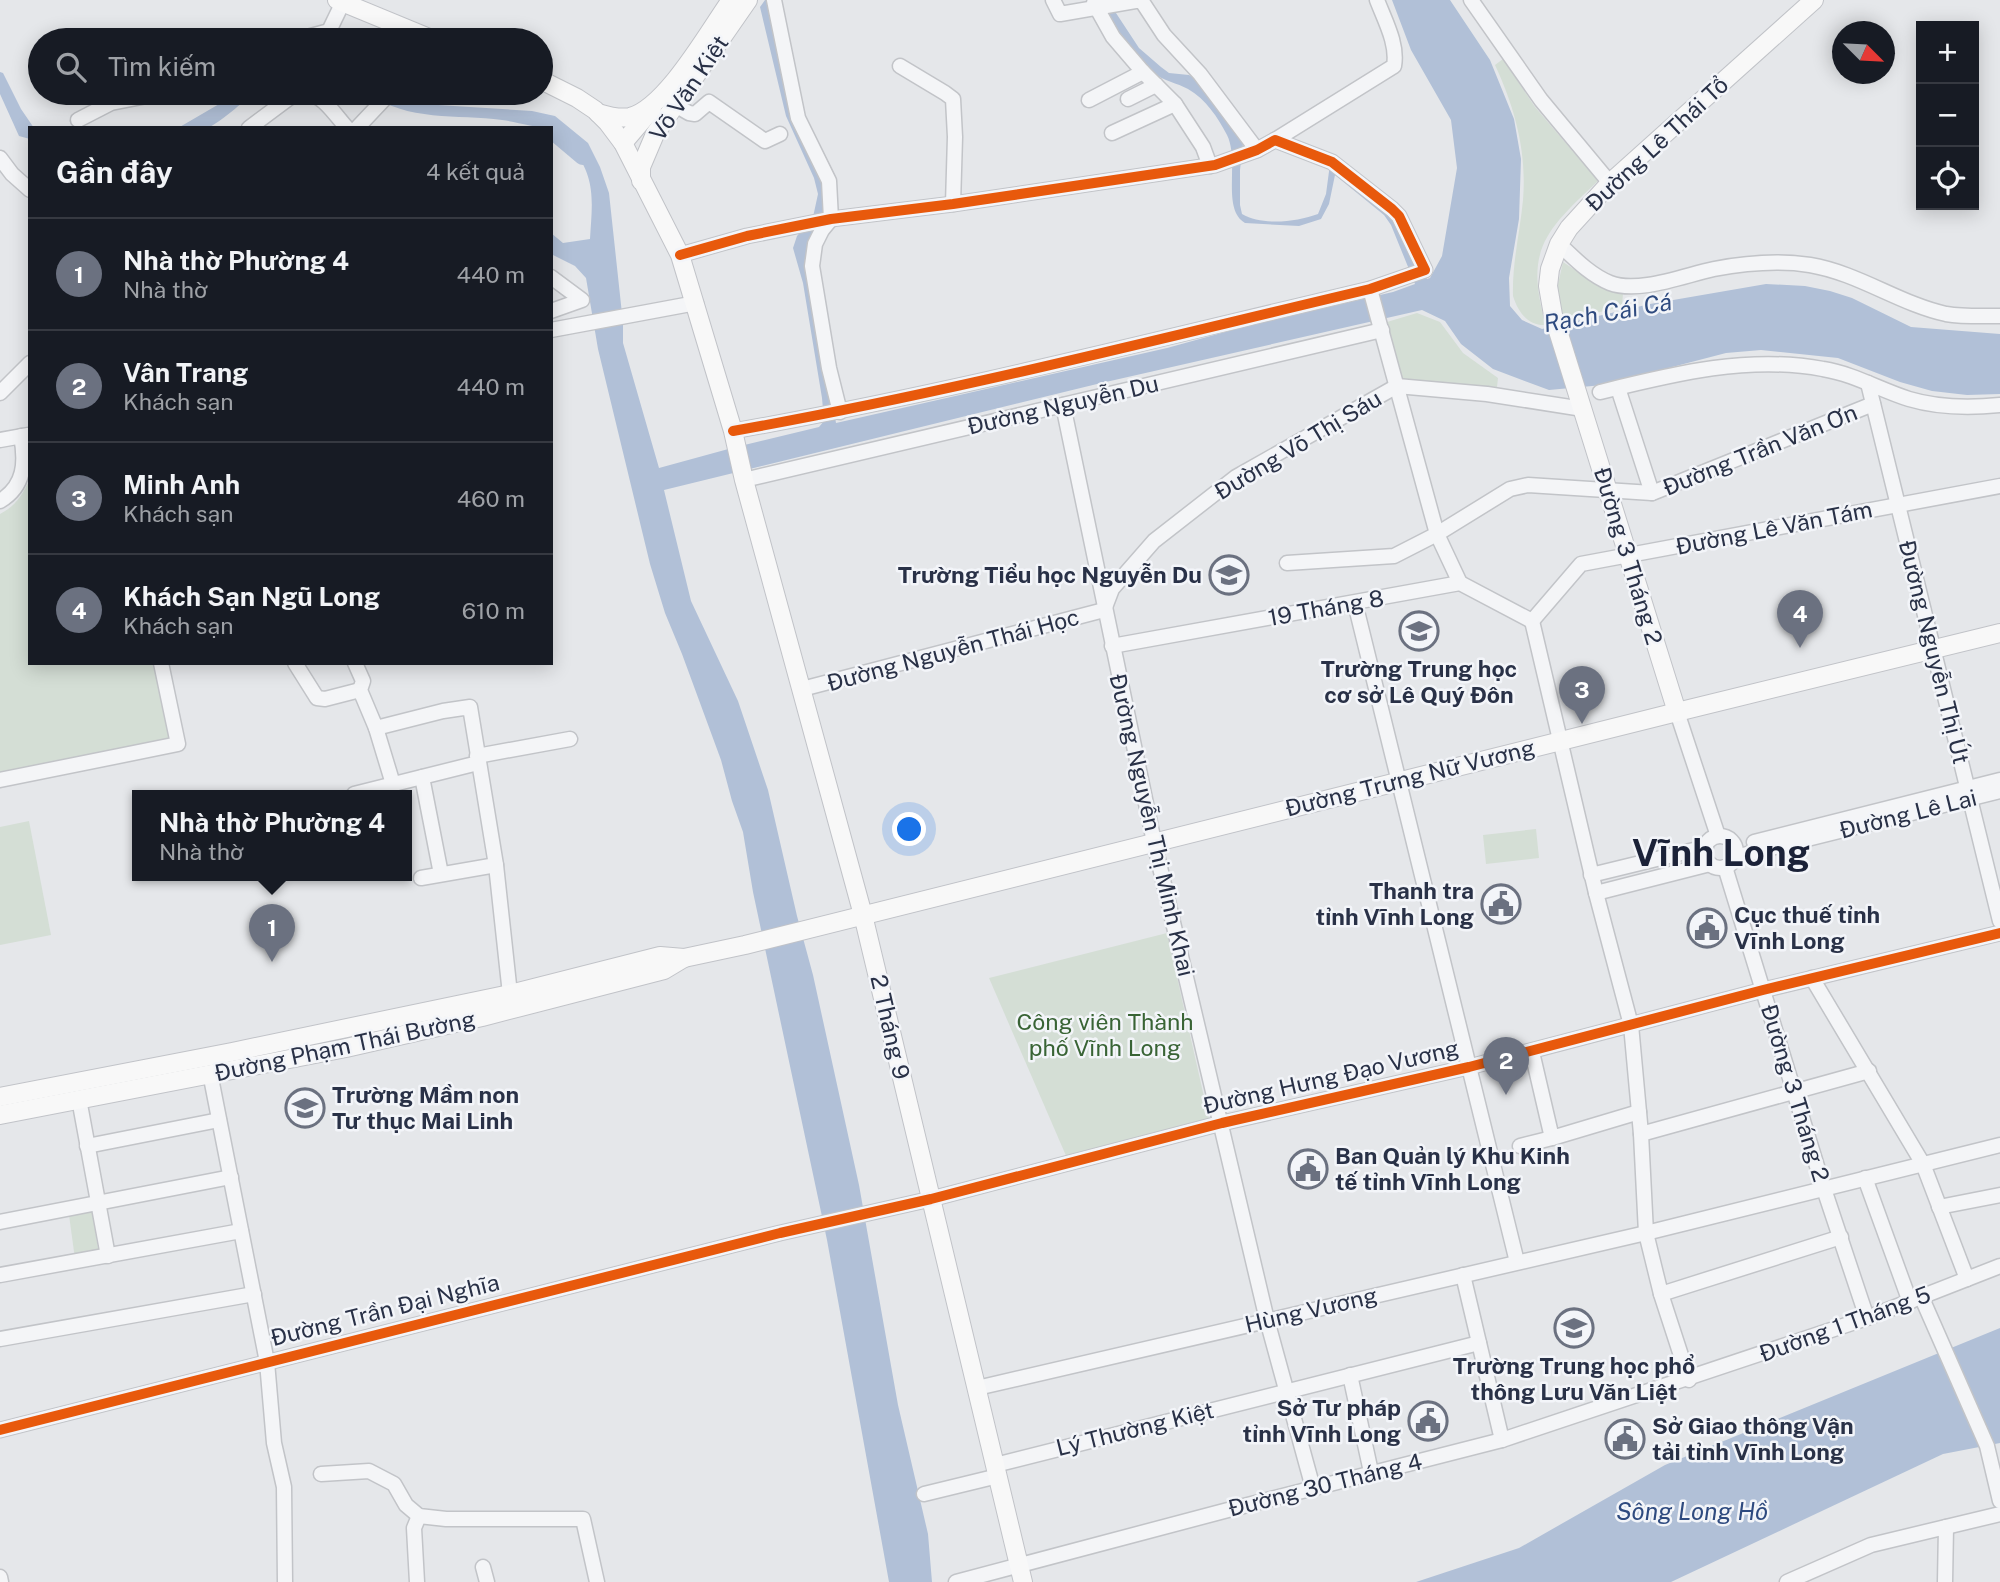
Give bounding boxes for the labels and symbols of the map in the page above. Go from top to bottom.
north arrow [1832,21,1895,84]
street label: Võ Văn Kiệt [644,30,734,146]
street label: Đường Lê Thái Tổ [1580,71,1734,217]
water label: Rạch Cái Cá [1541,287,1674,337]
street label: Đường Nguyễn Du [965,369,1161,440]
street label: Đường Võ Thị Sáu [1209,384,1386,505]
street label: Đường Trần Văn Ơn [1659,398,1861,501]
street label: Đường 3 Tháng 2 [1589,464,1668,648]
street label: Đường Lê Văn Tám [1673,495,1874,560]
street label: Đường Nguyễn Thị Út [1894,537,1975,767]
school or university icon: Trường Tiểu học Nguyễn Du [1208,554,1250,596]
place label: Trường Tiểu học Nguyễn Du [898,561,1202,588]
street label: 19 Tháng 8 [1266,584,1386,631]
pin: 4 [1777,590,1823,648]
street label: Đường Nguyễn Thái Học [824,603,1082,696]
school or university icon: Trường Trung học cơ sở Lê Quý Đôn [1398,610,1440,652]
place label: Trường Trung học cơ sở Lê Quý Đôn [1321,655,1517,708]
pin: 3 [1559,666,1605,724]
street label: Đường Nguyễn Thị Minh Khai [1104,671,1201,979]
street label: Đường Trưng Nữ Vương [1282,733,1538,822]
street label: Đường Lê Lai [1837,783,1979,844]
your location [892,812,926,846]
district label: Vĩnh Long [1632,831,1810,874]
place label: Thanh tra tỉnh Vĩnh Long [1316,877,1474,930]
public building icon: Thanh tra tỉnh Vĩnh Long [1480,883,1522,925]
place label: Cục thuế tỉnh Vĩnh Long [1734,901,1880,954]
pin: 1 [249,904,295,962]
public building icon: Cục thuế tỉnh Vĩnh Long [1686,907,1728,949]
street label: 2 Tháng 9 [865,972,916,1082]
street label: Đường 3 Tháng 2 [1756,1001,1835,1185]
street label: Đường Phạm Thái Bường [212,1005,478,1086]
park label: Công viên Thành phố Vĩnh Long [1016,1008,1194,1061]
street label: Đường Hưng Đạo Vương [1200,1034,1461,1119]
pin: 2 [1483,1037,1529,1095]
place label: Trường Mầm non Tư thục Mai Linh [332,1081,519,1134]
school or university icon: Trường Mầm non Tư thục Mai Linh [284,1087,326,1129]
place label: Ban Quản lý Khu Kinh tế tỉnh Vĩnh Long [1335,1142,1570,1195]
public building icon: Ban Quản lý Khu Kinh tế tỉnh Vĩnh Long [1287,1148,1329,1190]
street label: Đường Trần Đại Nghĩa [268,1268,502,1351]
street label: Đường 1 Tháng 5 [1756,1280,1934,1367]
street label: Hùng Vương [1242,1281,1380,1338]
school or university icon: Trường Trung học phổ thông Lưu Văn Liệt [1553,1307,1595,1349]
place label: Trường Trung học phổ thông Lưu Văn Liệt [1453,1352,1695,1405]
place label: Sở Tư pháp tỉnh Vĩnh Long [1243,1394,1401,1447]
street label: Lý Thường Kiệt [1053,1396,1216,1461]
public building icon: Sở Tư pháp tỉnh Vĩnh Long [1407,1400,1449,1442]
place label: Sở Giao thông Vận tải tỉnh Vĩnh Long [1652,1412,1854,1465]
public building icon: Sở Giao thông Vận tải tỉnh Vĩnh Long [1604,1418,1646,1460]
street label: Đường 30 Tháng 4 [1225,1447,1425,1522]
water label: Sông Long Hồ [1616,1497,1768,1525]

